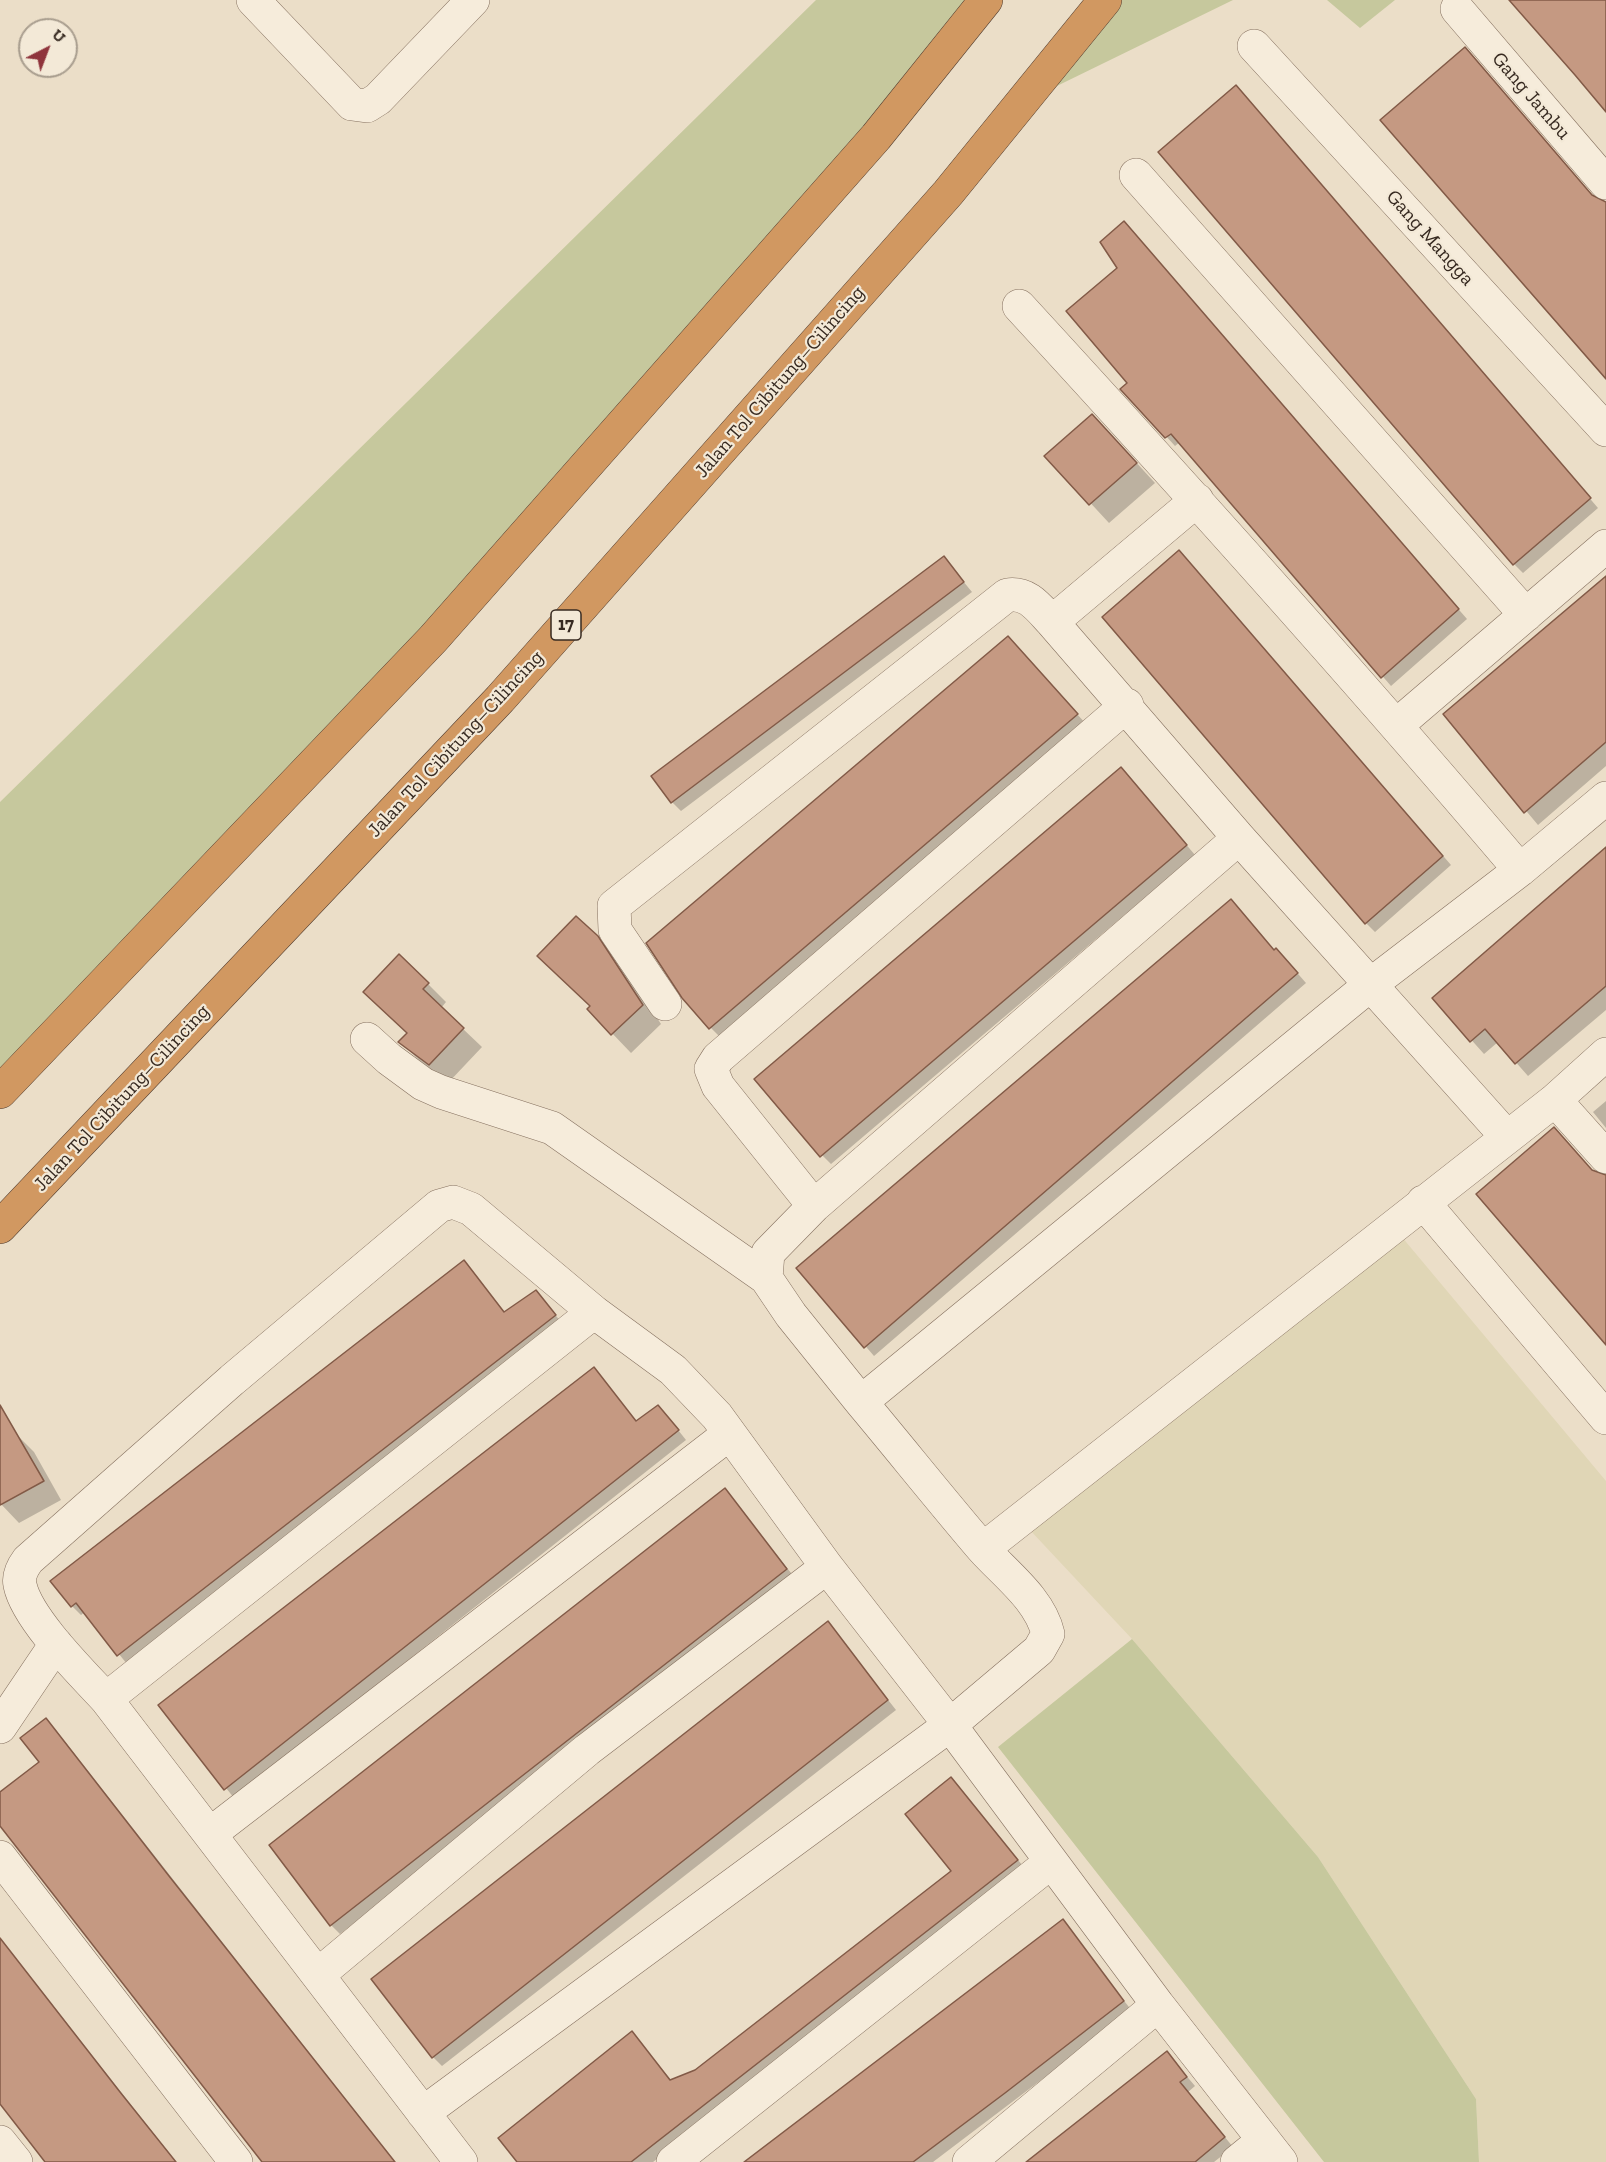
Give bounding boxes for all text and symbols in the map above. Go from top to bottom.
north arrow [18,18,78,78]
text: U [48,25,70,47]
street label: Gang Jambu [1487,47,1575,145]
street label: Gang Mangga [1381,185,1479,291]
street label: Jalan Tol Cibitung–Cilincing [690,281,870,483]
road number: 17 [551,610,581,640]
street label: Jalan Tol Cibitung–Cilincing [363,646,549,842]
street label: Jalan Tol Cibitung–Cilincing [29,1000,215,1196]

